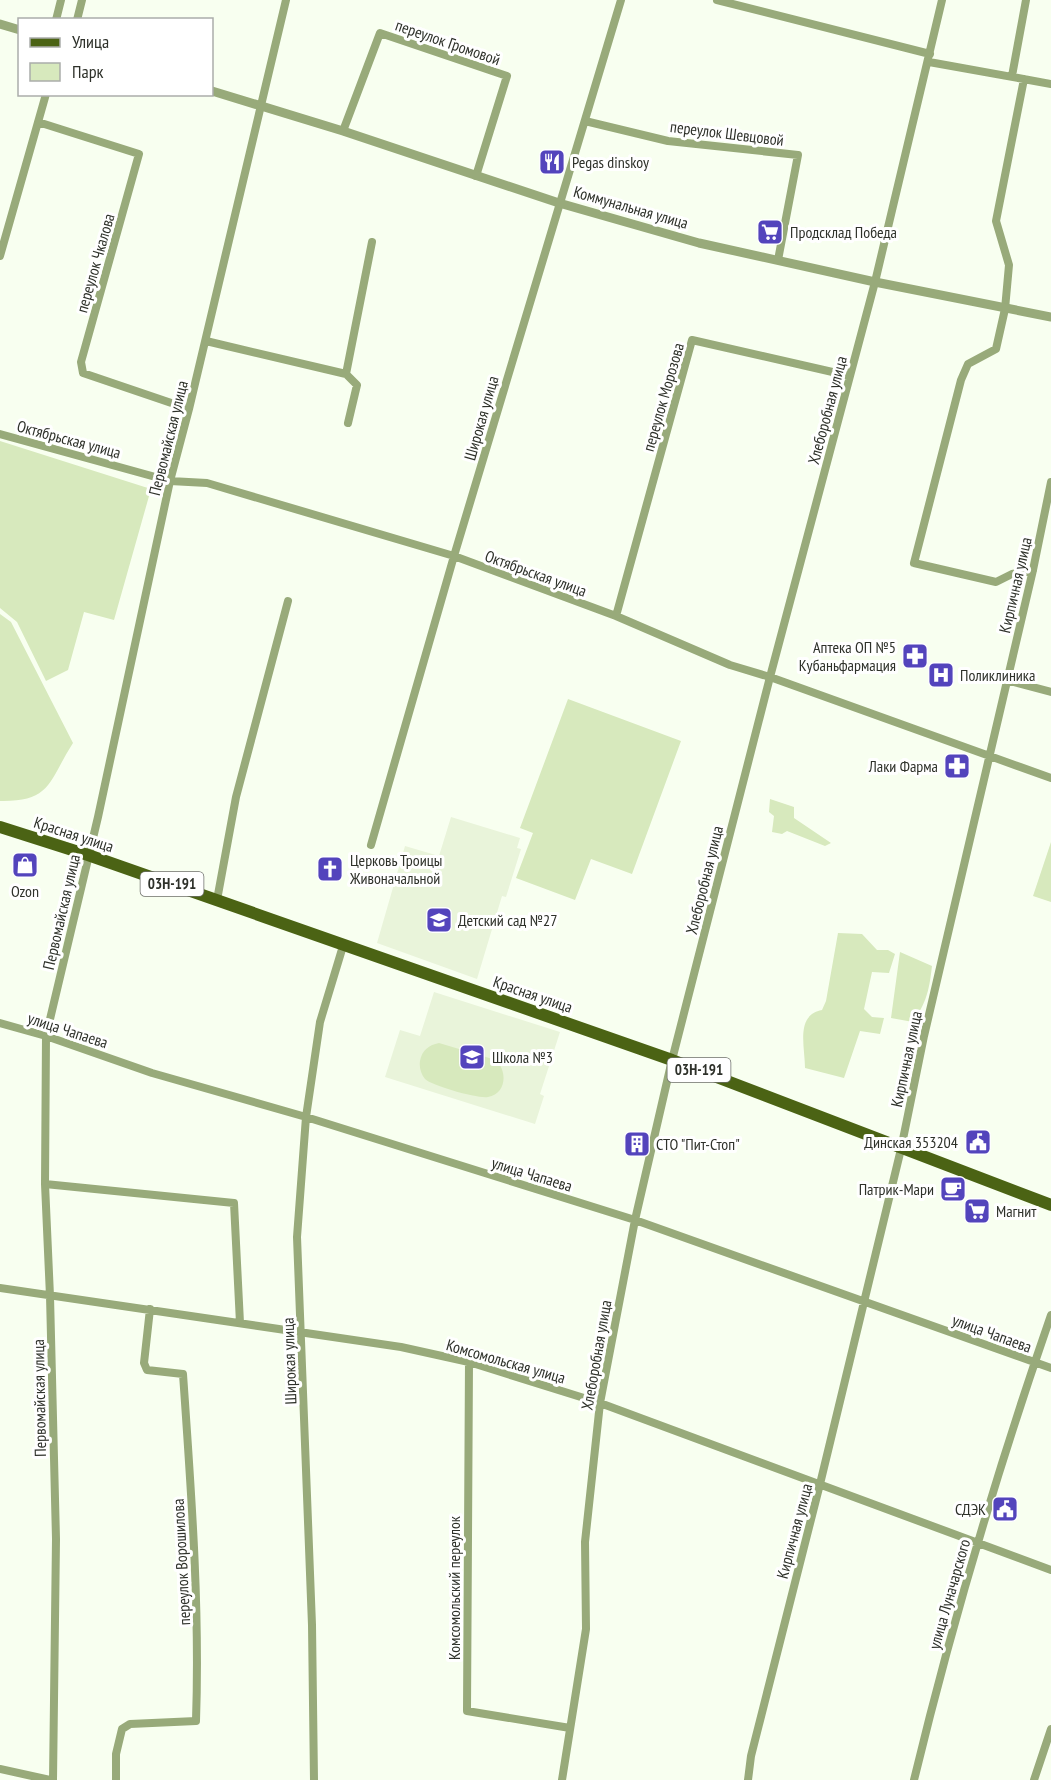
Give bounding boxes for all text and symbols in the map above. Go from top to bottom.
street label: переулок Громовой [393,15,503,69]
legend [18,18,213,96]
text: Улица [72,30,109,53]
text: Парк [72,60,103,83]
street label: переулок Шевцовой [669,116,785,150]
restaurant icon: Pegas dinskoy [537,147,567,177]
place label: Pegas dinskoy [572,152,649,172]
street label: Коммунальная улица [571,181,691,233]
street label: переулок Чкалова [71,211,119,315]
supermarket icon: Продсклад Победа [755,217,785,247]
place label: Продсклад Победа [790,222,897,242]
street label: переулок Морозова [638,340,688,454]
street label: Хлеборобная улица [803,354,851,466]
street label: Широкая улица [459,373,503,463]
street label: Первомайская улица [144,378,192,498]
street label: Октябрьская улица [15,416,123,462]
street label: Кирпичная улица [994,535,1036,635]
street label: Октябрьская улица [482,545,590,601]
place label: Аптека ОП №5 Кубаньфармация [799,637,896,675]
pharmacy icon: Аптека ОП №5 Кубаньфармация [900,641,930,671]
hospital icon: Поликлиника [926,660,956,690]
place label: Поликлиника [960,665,1035,685]
pharmacy icon: Лаки Фарма [942,751,972,781]
place label: Лаки Фарма [868,756,938,776]
street label: Красная улица [32,812,116,856]
street label: Хлеборобная улица [681,824,727,936]
shop icon: Ozon [10,850,40,880]
place label: Церковь Троицы Живоначальной [349,850,442,888]
street label: Первомайская улица [38,852,84,972]
church icon: Церковь Троицы Живоначальной [315,854,345,884]
road number: 03Н-191 [140,872,204,896]
place label: Ozon [11,881,39,901]
school or university icon: Детский сад №27 [424,905,454,935]
place label: Детский сад №27 [458,910,557,930]
street label: Красная улица [491,971,575,1017]
street label: улица Чапаева [25,1008,111,1052]
street label: Кирпичная улица [886,1009,926,1109]
school or university icon: Школа №3 [457,1042,487,1072]
place label: Школа №3 [492,1047,553,1067]
road number: 03Н-191 [668,1058,730,1082]
public building icon: Динская 353204 [963,1127,993,1157]
building icon: СТО "Пит-Стоп" [622,1129,652,1159]
place label: Динская 353204 [864,1132,958,1152]
place label: СТО "Пит-Стоп" [656,1134,740,1154]
street label: улица Чапаева [489,1152,575,1196]
cafe icon: Патрик-Мари [938,1174,968,1204]
place label: Патрик-Мари [859,1179,934,1199]
supermarket icon: Магнит [962,1196,992,1226]
place label: Магнит [996,1201,1037,1221]
street label: Хлеборобная улица [577,1299,615,1411]
street label: улица Чапаева [950,1309,1034,1357]
street label: Широкая улица [277,1317,301,1405]
street label: Комсомольская улица [444,1334,568,1388]
street label: Первомайская улица [28,1339,50,1457]
street label: Кирпичная улица [772,1481,816,1581]
public building icon: СДЭК [990,1494,1020,1524]
street label: переулок Ворошилова [168,1498,194,1626]
place label: СДЭК [955,1499,986,1519]
street label: Комсомольский переулок [444,1515,464,1660]
street label: улица Луначарского [924,1537,974,1651]

